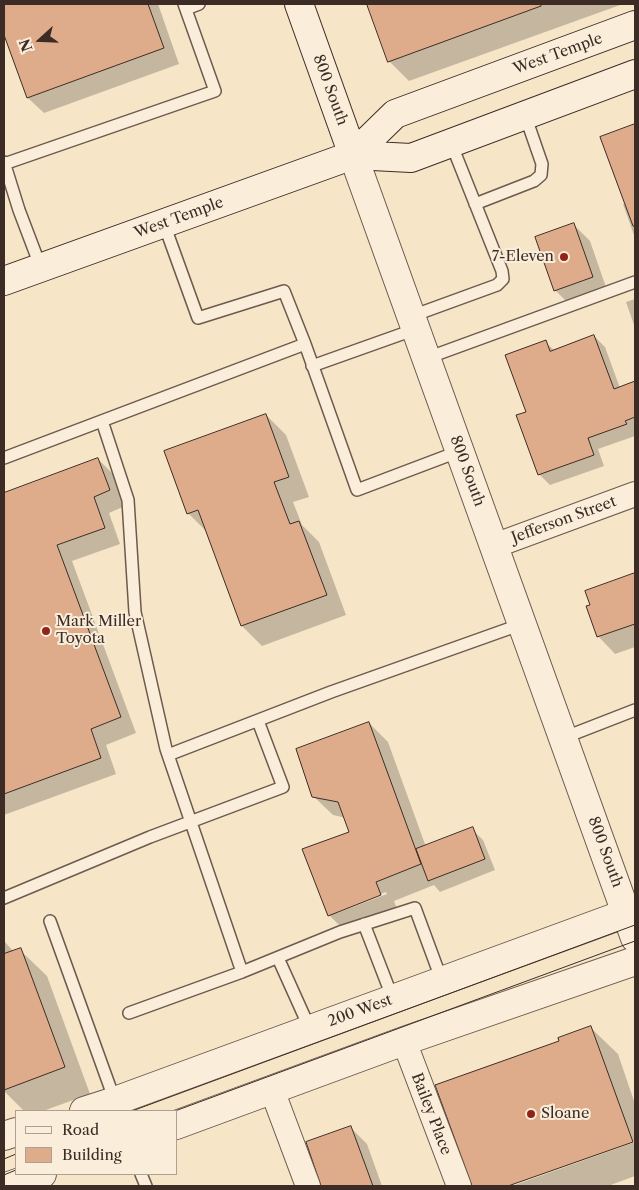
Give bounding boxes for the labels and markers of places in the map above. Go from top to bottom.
place label: 7-Eleven [492,248,554,266]
marker: 7-Eleven [558,251,570,263]
place label: Mark Miller Toyota [56,613,141,648]
marker: Mark Miller Toyota [40,625,52,637]
place label: Sloane [541,1105,589,1123]
marker: Sloane [525,1108,537,1120]

